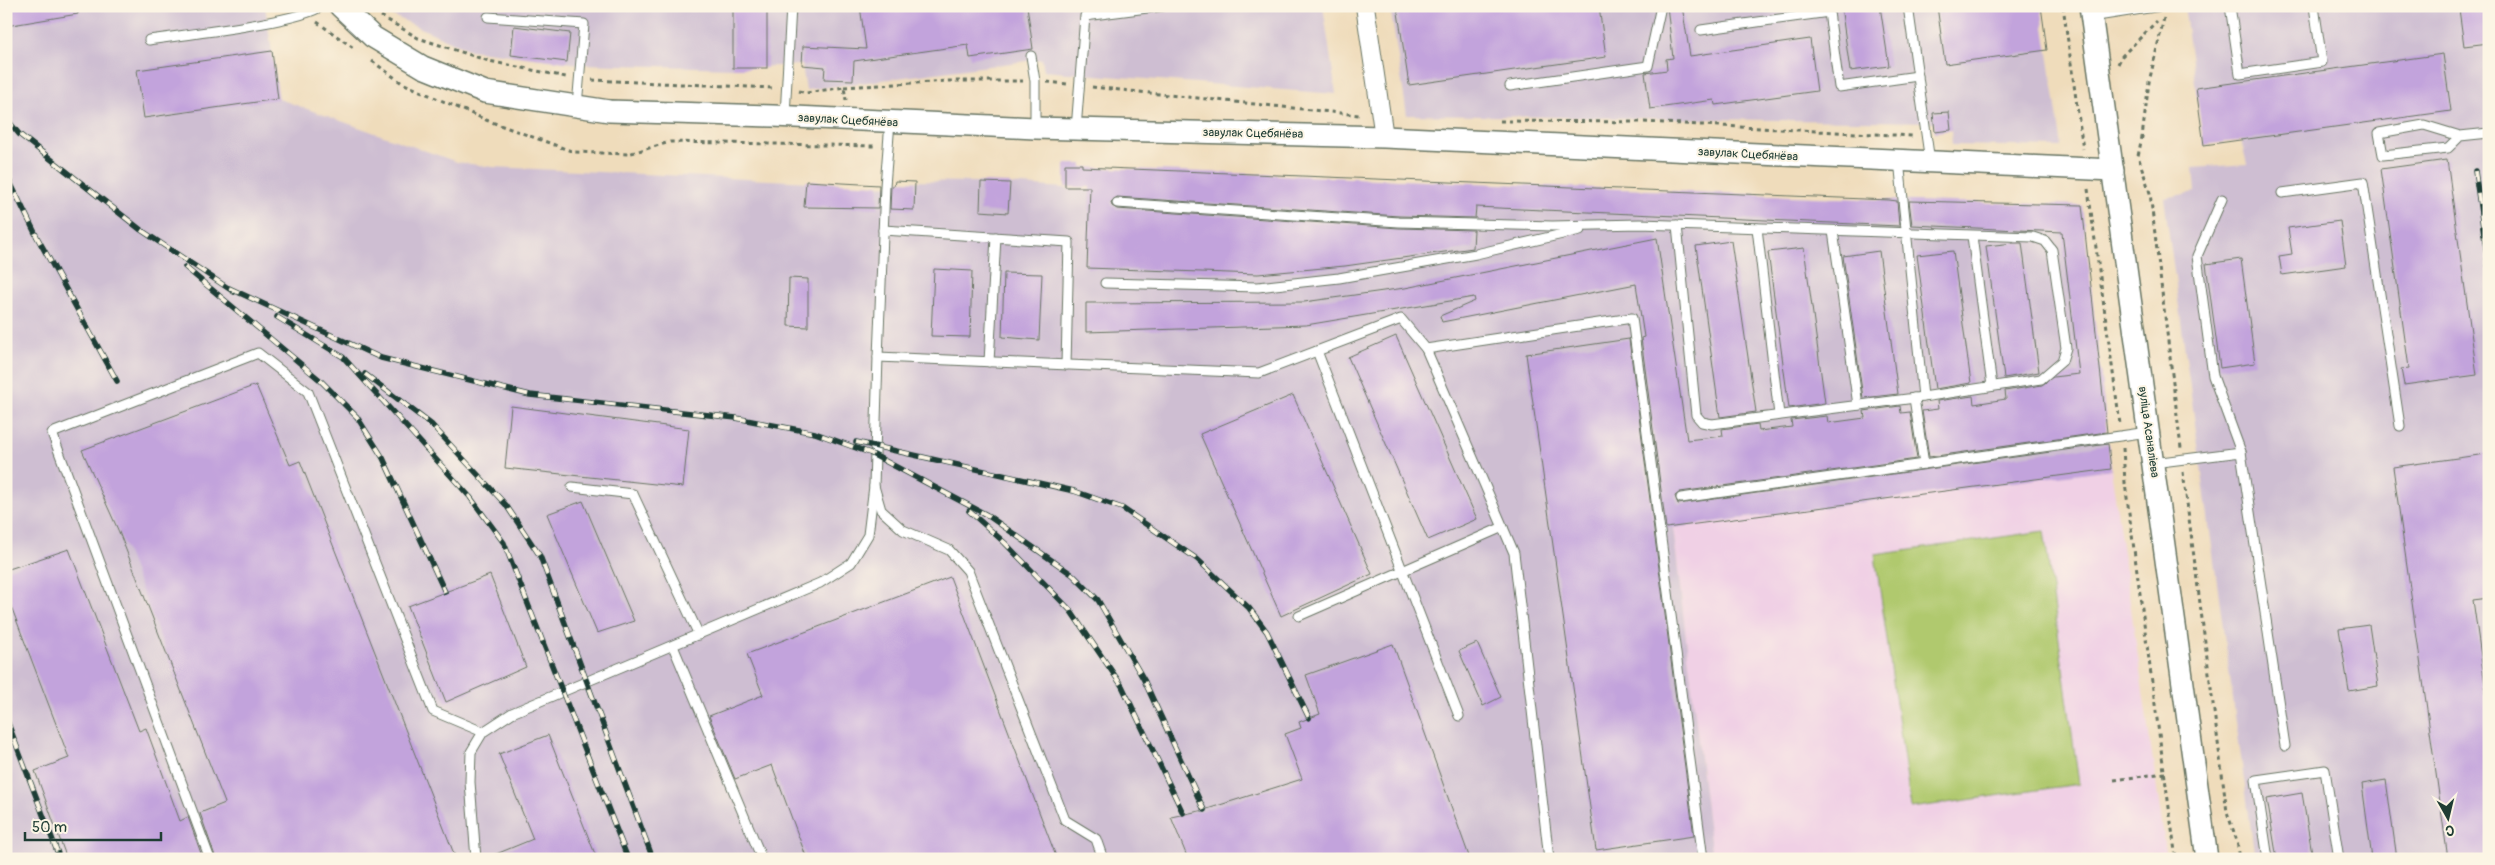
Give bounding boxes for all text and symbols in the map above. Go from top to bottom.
street label: завулак Сцебянёва [797,110,899,131]
street label: завулак Сцебянёва [1203,125,1304,142]
street label: завулак Сцебянёва [1697,144,1799,165]
street label: вуліца Асаналіева [2135,385,2162,479]
north arrow [2422,792,2472,842]
scale bar [25,810,161,842]
text: 50 m [32,818,67,837]
text: С [2444,821,2455,839]

